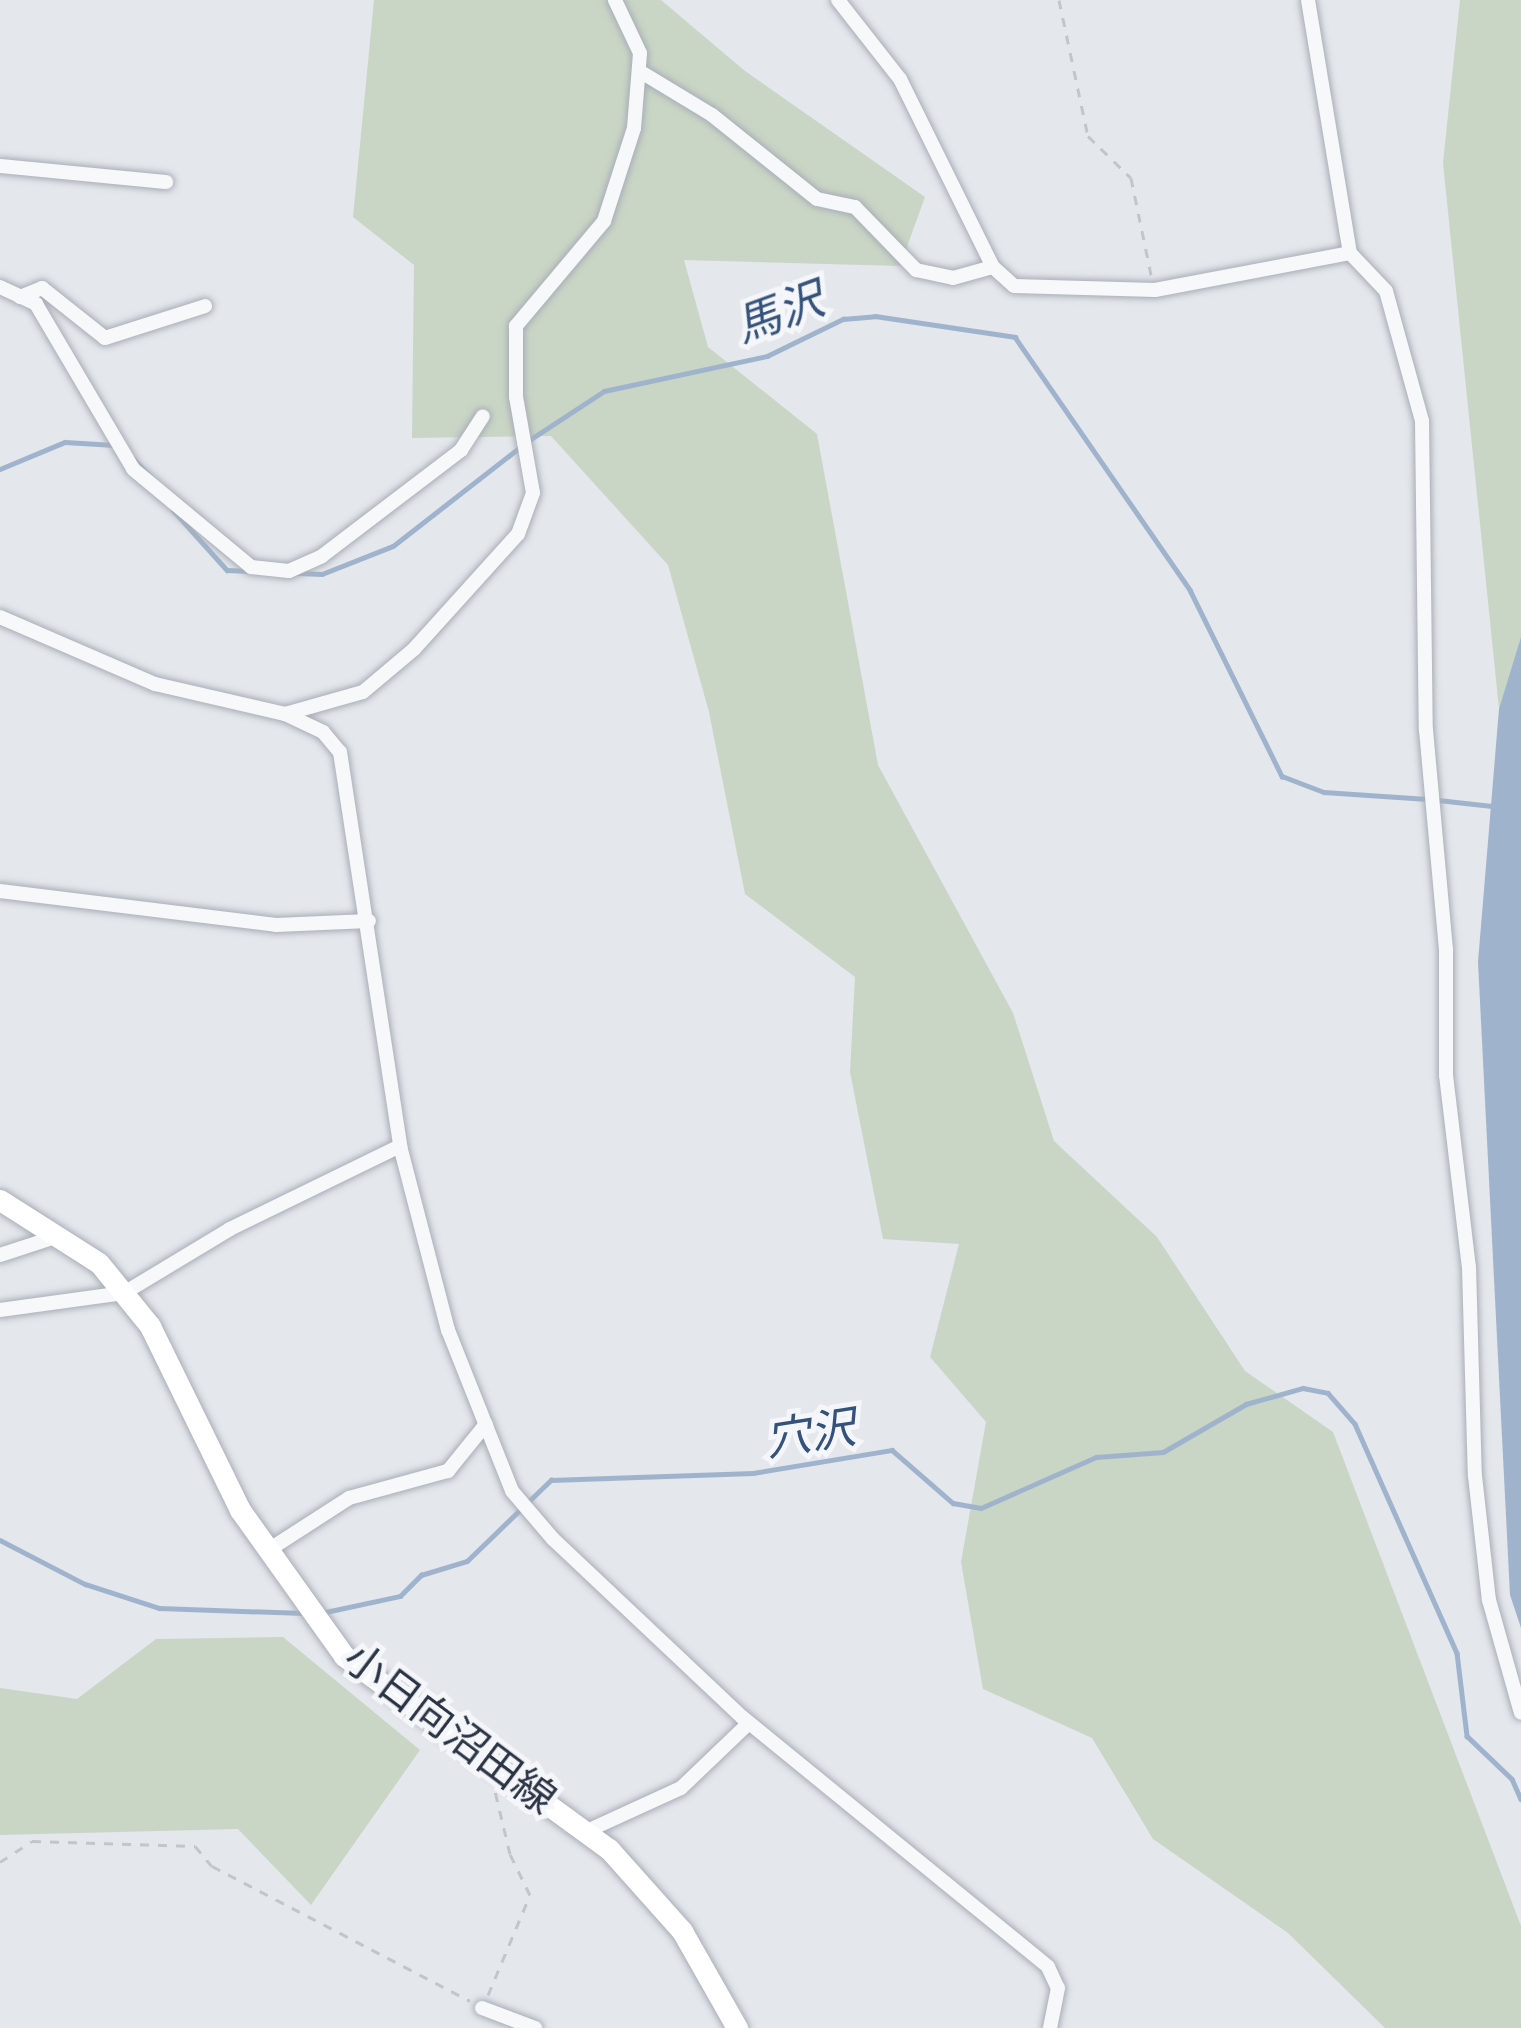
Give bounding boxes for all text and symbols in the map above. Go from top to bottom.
water label: 馬沢 [727,271,831,353]
water label: 穴沢 [761,1399,859,1467]
street label: 小日向沼田線 [334,1632,566,1824]

